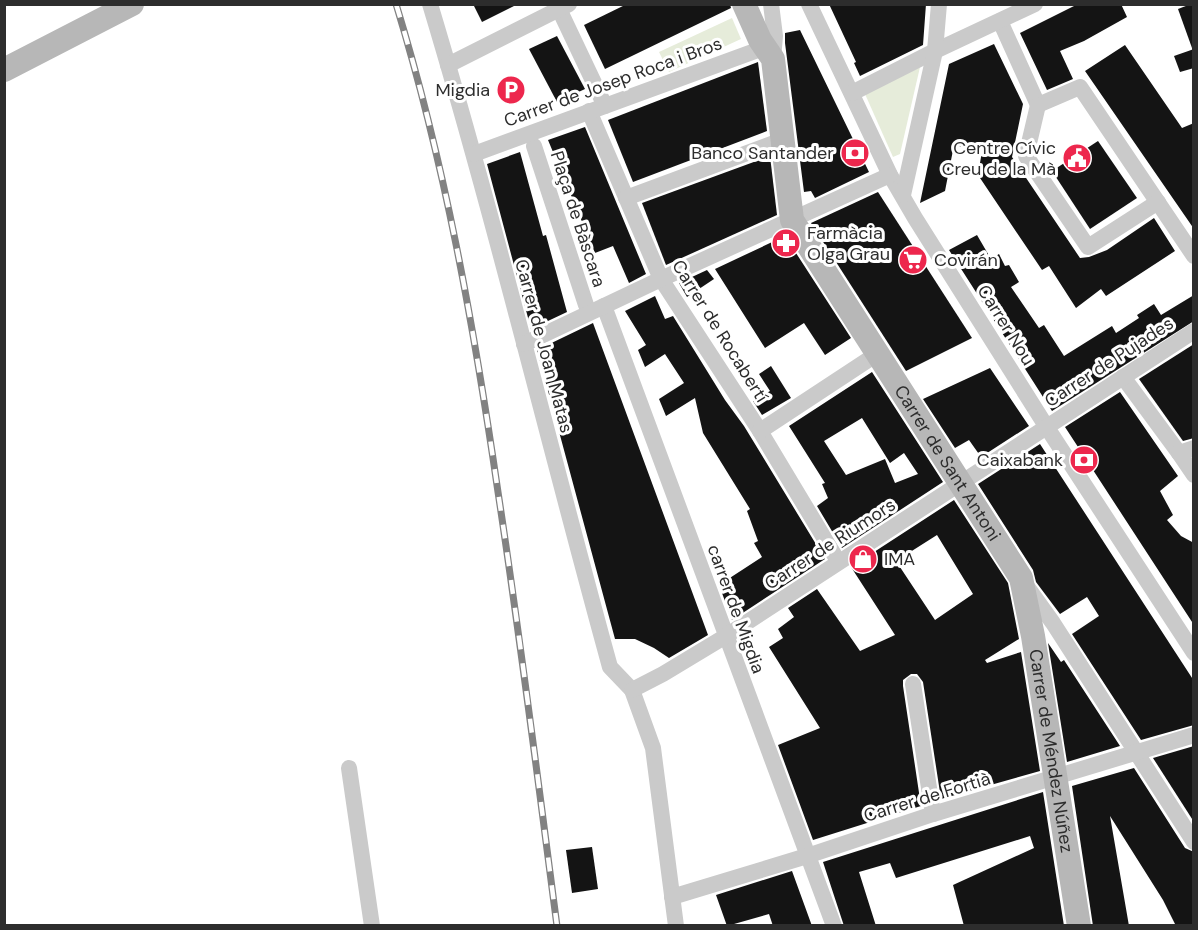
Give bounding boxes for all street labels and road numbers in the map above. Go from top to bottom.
street label: Carrer de Josep Roca i Bros [501,31,725,133]
street label: Plaça de Bàscara [545,148,611,290]
street label: Carrer de Rocabertí [666,255,774,407]
street label: Carrer de Joan Matas [509,257,579,435]
street label: Carrer Nou [972,280,1040,370]
street label: Carrer de Pujades [1040,311,1178,413]
street label: Carrer de Sant Antoni [889,380,1006,546]
street label: Carrer de Riumors [760,493,900,595]
street label: carrer de Migdia [702,541,770,677]
street label: Carrer de Méndez Núñez [1023,647,1079,854]
street label: Carrer de Fortià [861,766,993,828]

